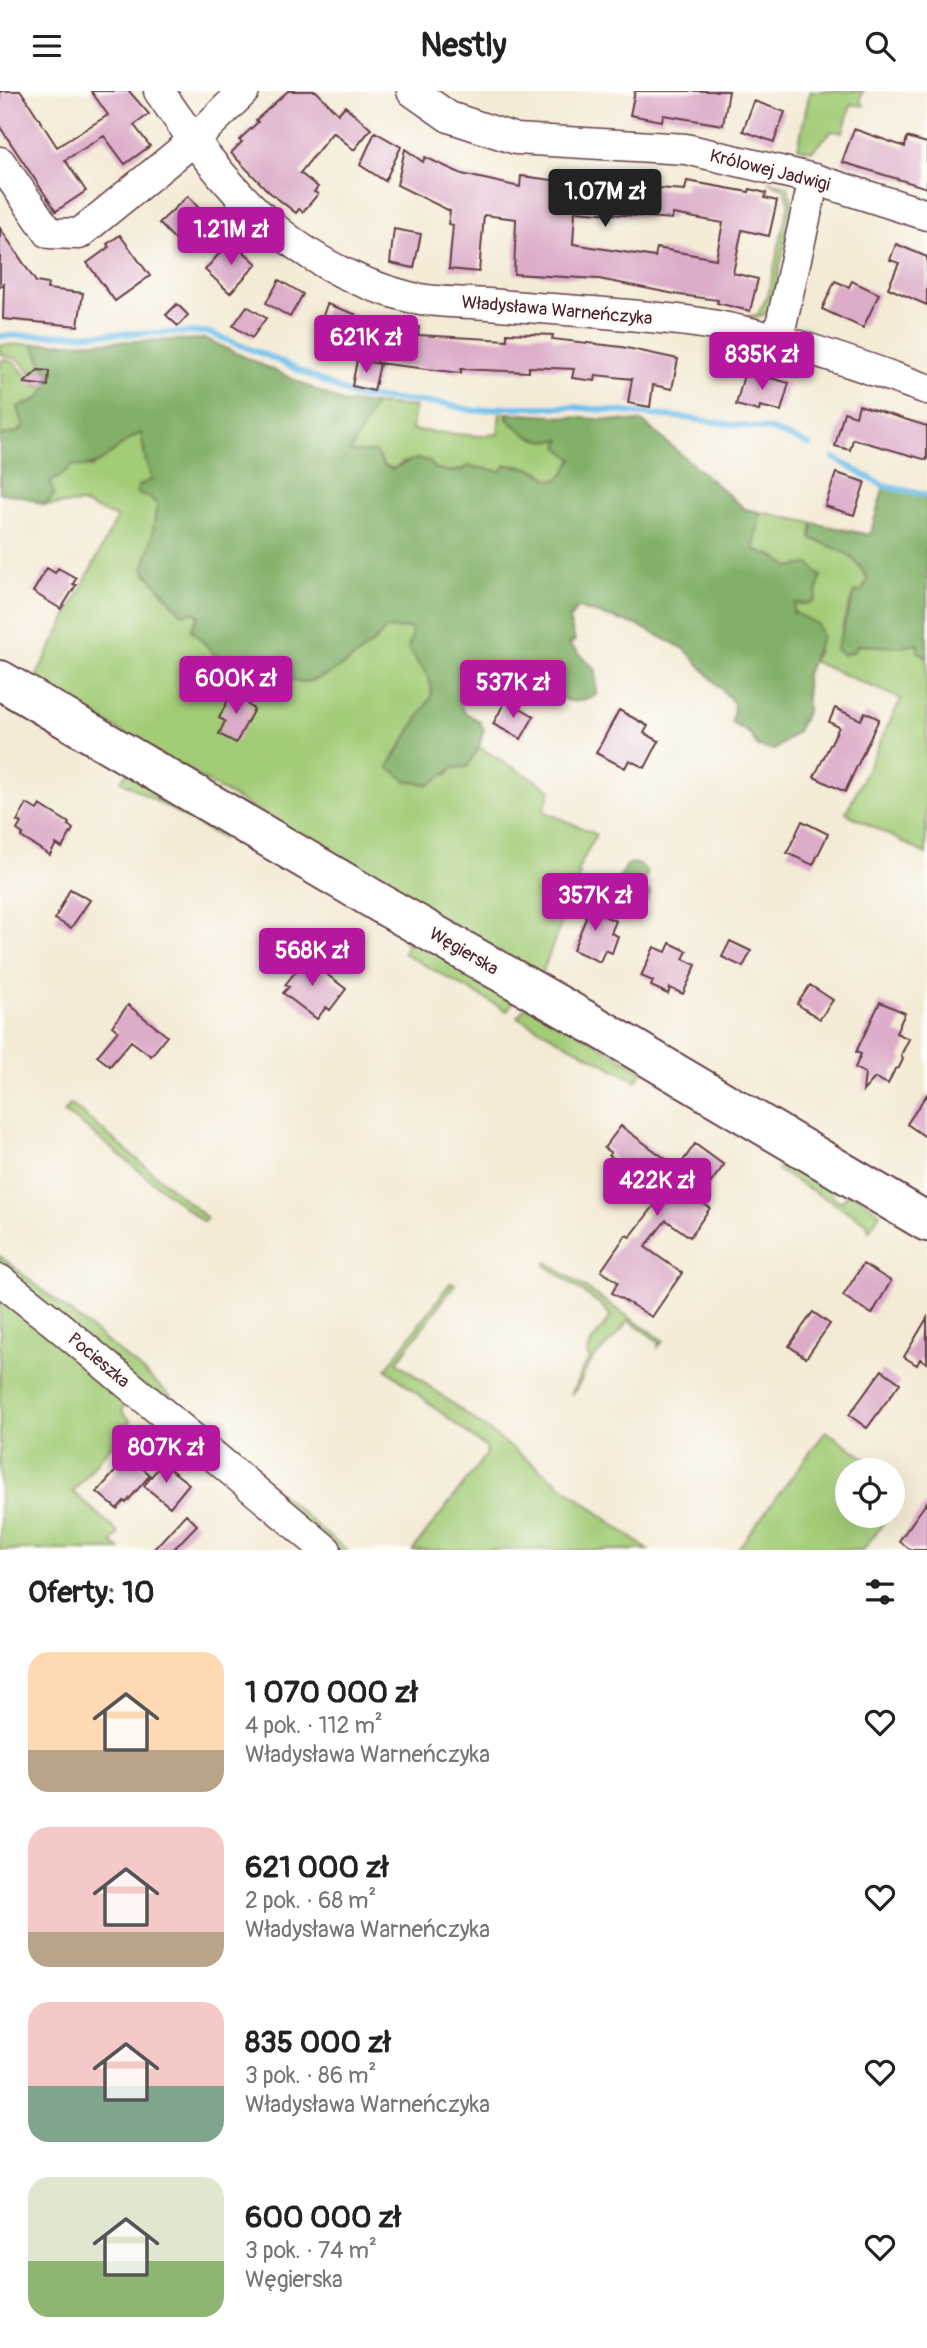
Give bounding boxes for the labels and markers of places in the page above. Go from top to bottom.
pin: 1.07M zł [533,169,677,229]
pin: 1.21M zł [159,207,303,267]
pin: 621K zł [301,315,431,375]
pin: 835K zł [697,333,827,392]
pin: 600K zł [171,657,301,716]
pin: 537K zł [448,661,578,720]
pin: 357K zł [530,873,660,933]
pin: 568K zł [247,929,377,988]
pin: 422K zł [592,1159,722,1218]
pin: 807K zł [101,1425,231,1485]

